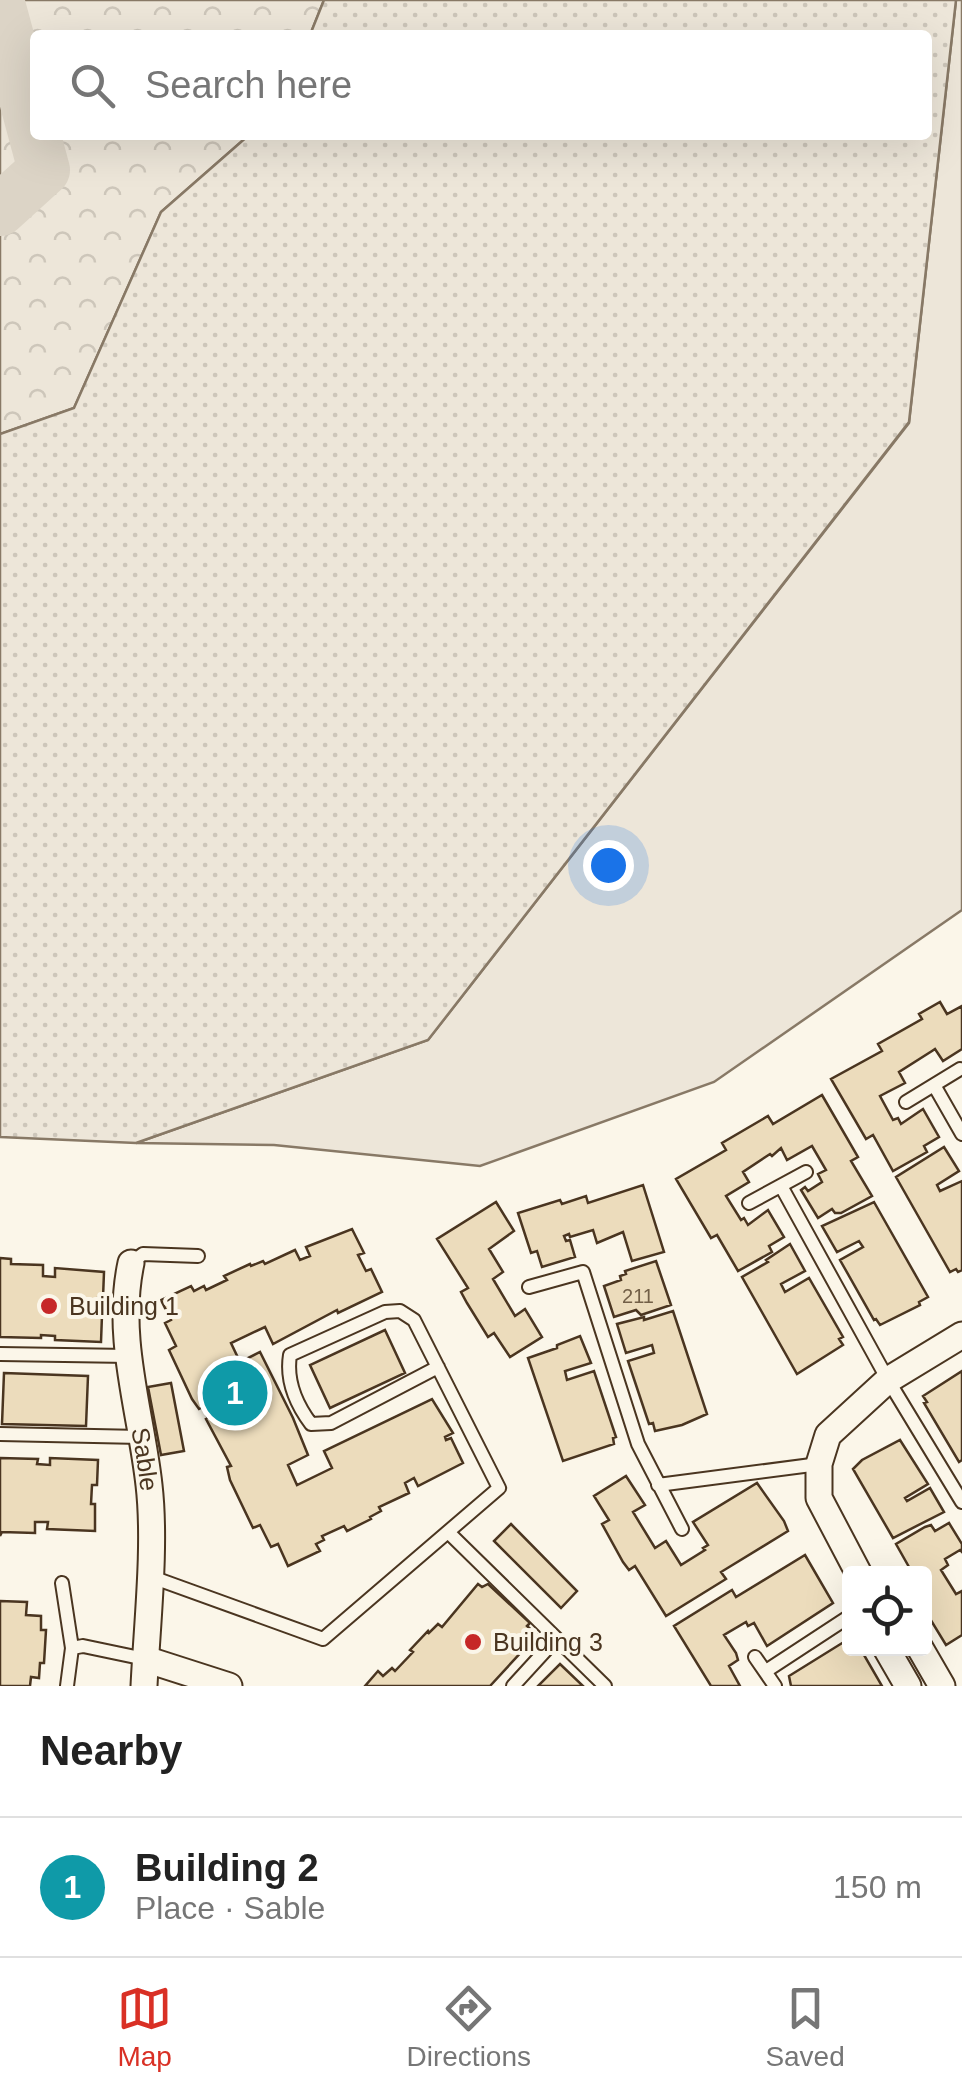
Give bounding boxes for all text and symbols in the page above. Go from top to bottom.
search box [30,30,932,140]
icon: search [65,58,120,113]
text: Search here [145,64,352,106]
your location [583,840,634,891]
house number: 211 [622,1285,654,1307]
place label: Building 1 [69,1292,179,1320]
marker: Building 1 [38,1295,60,1317]
pin: 1 [202,1356,268,1430]
street label: Sable [126,1425,164,1492]
map controls [842,1566,932,1656]
button: locate [842,1566,932,1656]
place label: Building 3 [493,1628,603,1656]
marker: Building 3 [462,1631,484,1653]
text: Nearby [40,1727,182,1774]
text: Building 2 [135,1847,319,1889]
text: 1 [64,1869,81,1905]
text: 150 m [833,1869,922,1905]
text: Place · Sable [135,1890,325,1926]
tab: Map [117,1981,172,2073]
tab: Directions [407,1981,531,2073]
tab: Saved [765,1981,845,2073]

